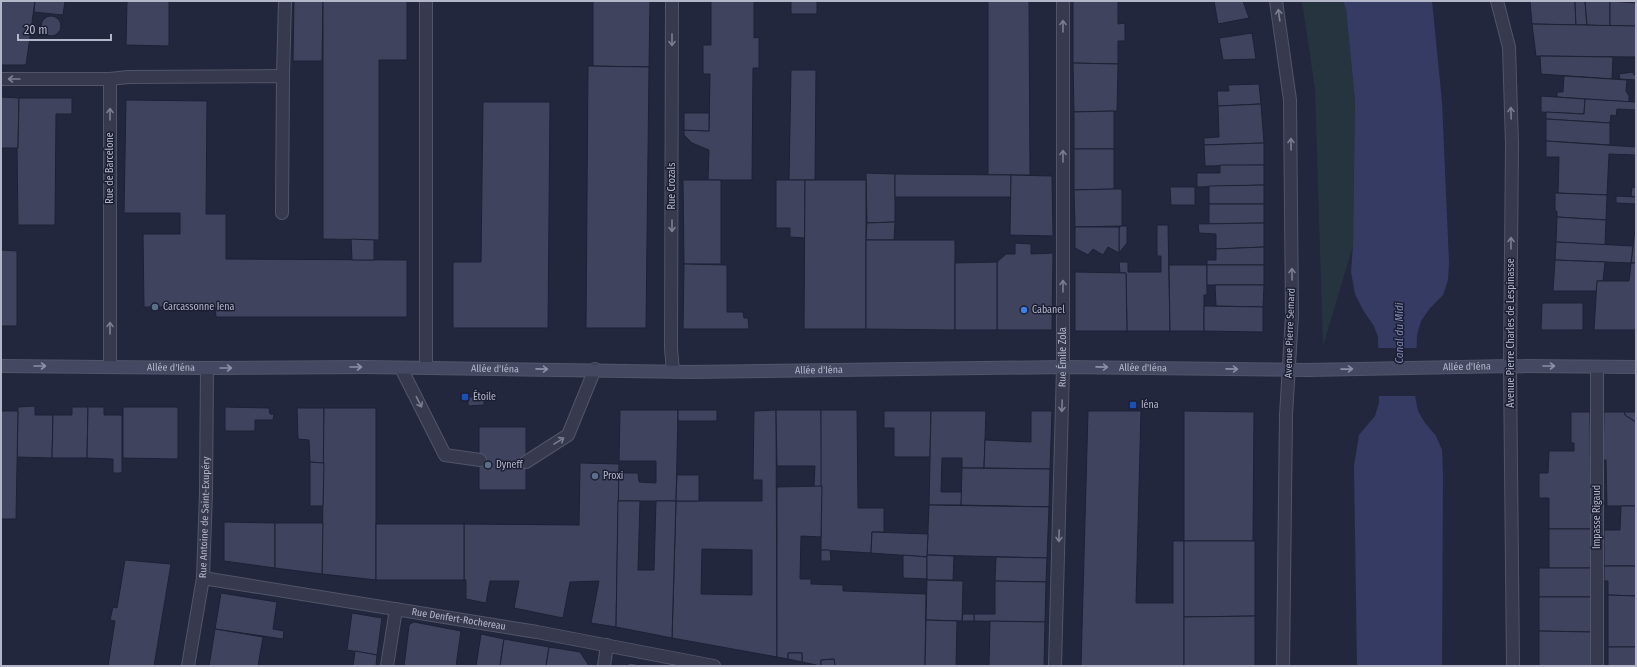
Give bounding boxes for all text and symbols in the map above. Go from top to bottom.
one-way arrow [1275,9,1283,22]
scale bar [18,16,111,42]
one-way arrow [1059,20,1067,33]
text: 20 m [24,23,48,37]
one-way arrow [668,33,676,46]
one-way arrow [8,75,21,83]
one-way arrow [1507,107,1515,120]
one-way arrow [106,108,114,121]
street label: Rue de Barcelone [104,132,116,204]
one-way arrow [1287,138,1295,151]
one-way arrow [1059,150,1067,163]
street label: Rue Crozals [666,163,678,209]
one-way arrow [668,219,676,232]
one-way arrow [1508,237,1515,250]
street label: Avenue Pierre Charles de Lespinasse [1505,258,1517,408]
one-way arrow [1288,268,1296,281]
one-way arrow [1059,280,1067,293]
street label: Avenue Pierre Semard [1282,288,1298,378]
place label: Carcassonne Iena [163,301,234,313]
marker: Carcassonne Iena [150,302,160,312]
water label: Canal du Midi [1393,302,1406,364]
place label: Cabanel [1032,304,1065,316]
marker: Cabanel [1019,305,1029,315]
one-way arrow [106,322,114,335]
street label: Rue Émile Zola [1055,327,1069,387]
street label: Allée d'Iéna [1443,360,1491,373]
street label: Allée d'Iéna [147,361,195,374]
one-way arrow [33,362,46,370]
street label: Allée d'Iéna [1119,362,1167,374]
one-way arrow [1542,362,1555,370]
one-way arrow [349,363,362,371]
street label: Allée d'Iéna [471,363,519,375]
one-way arrow [1095,363,1108,371]
one-way arrow [219,364,232,372]
street label: Allée d'Iéna [795,364,843,377]
one-way arrow [535,365,548,373]
one-way arrow [1340,365,1353,373]
one-way arrow [1225,366,1238,373]
place label: Étoile [473,389,496,403]
marker: Étoile [460,392,470,402]
one-way arrow [415,396,423,408]
one-way arrow [1059,399,1066,412]
place label: Iéna [1141,399,1159,411]
marker: Iéna [1128,400,1138,410]
one-way arrow [553,437,564,445]
street label: Rue Antoine de Saint-Exupéry [197,456,212,578]
place label: Dyneff [496,459,524,471]
marker: Dyneff [483,460,493,470]
place label: Proxi [603,470,623,482]
marker: Proxi [590,471,600,481]
street label: Impasse Rigaud [1591,485,1603,549]
one-way arrow [1055,529,1062,542]
street label: Rue Denfert-Rochereau [411,606,507,633]

